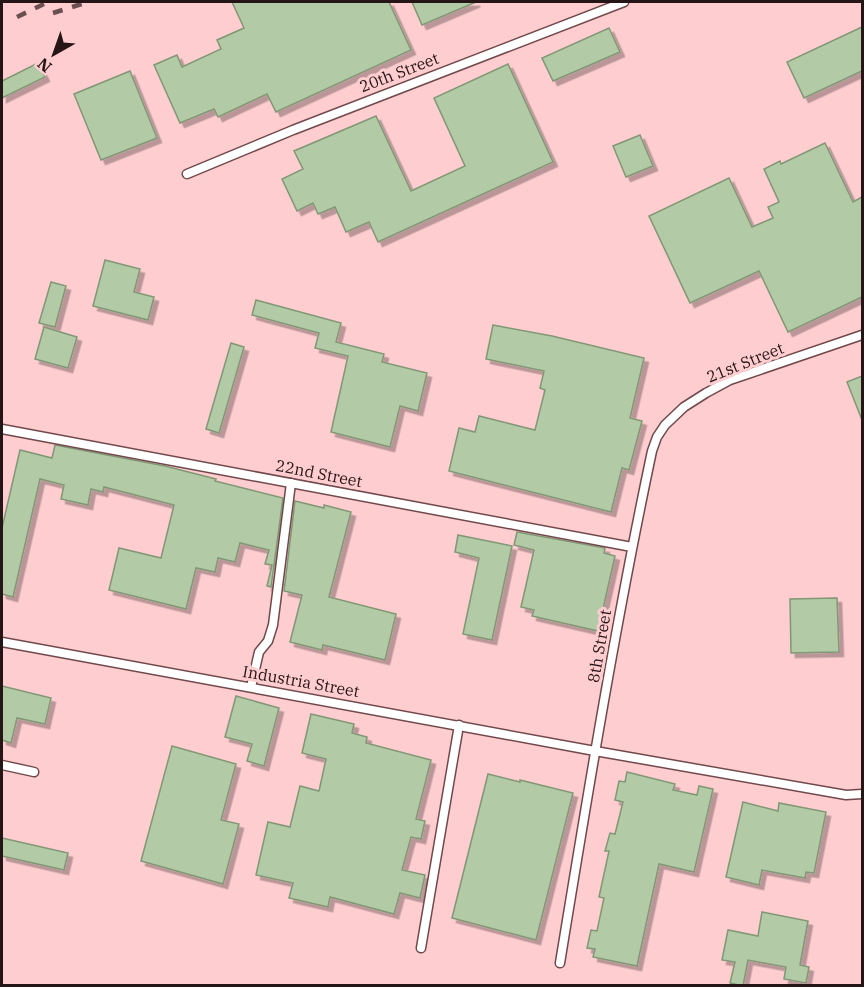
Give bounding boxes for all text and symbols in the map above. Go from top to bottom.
north arrow [24,24,84,84]
street label: 20th Street [356,48,442,96]
text: N [33,54,56,77]
street label: 21st Street [704,337,787,386]
street label: 22nd Street [274,455,364,491]
street label: 8th Street [583,608,615,684]
street label: Industria Street [241,661,361,701]

